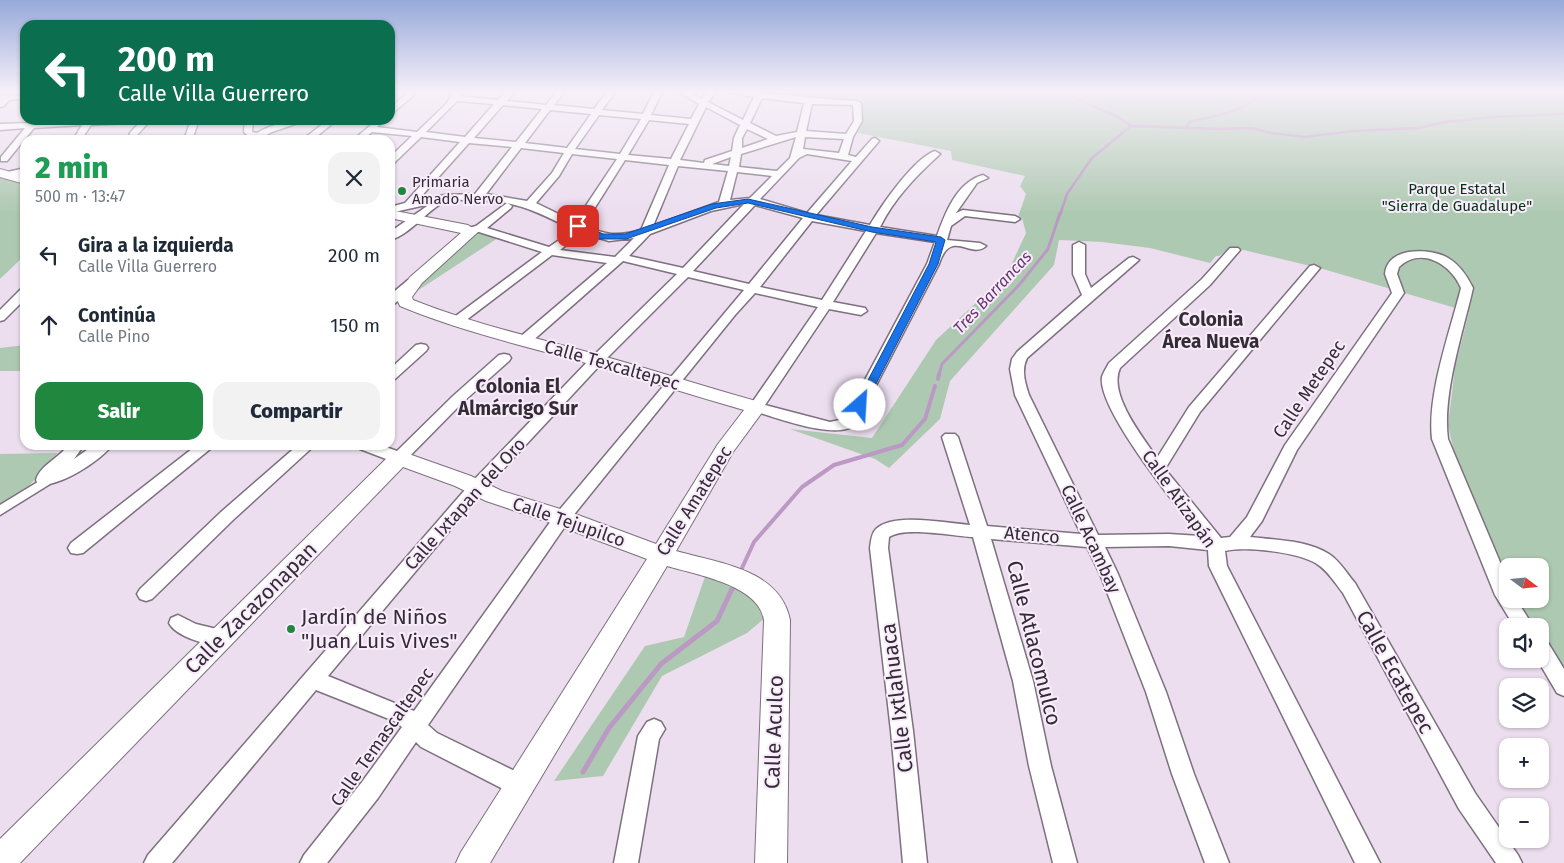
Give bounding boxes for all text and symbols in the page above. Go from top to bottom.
text: 200 m [118,38,215,80]
icon: left [35,40,100,105]
text: Calle Villa Guerrero [118,80,309,107]
text: 2 min [35,150,108,186]
button: close [328,152,380,204]
place label: Primaria Amado Nervo [412,173,504,208]
park label: Parque Estatal "Sierra de Guadalupe" [1382,180,1532,215]
marker: Primaria Amado Nervo [396,185,408,197]
text: 500 m · 13:47 [35,187,125,206]
pin [557,205,599,247]
icon: arrive [564,212,592,240]
text: Gira a la izquierda [78,234,234,257]
icon: left [35,241,63,269]
text: 200 m [328,244,380,267]
water label: Tres Barrancas [949,247,1035,337]
text: Calle Villa Guerrero [78,257,217,276]
text: Continúa [78,304,156,327]
district label: Colonia Área Nueva [1161,308,1260,353]
icon: ahead [35,311,63,339]
text: 150 m [330,314,380,337]
text: Calle Pino [78,327,150,346]
street label: Calle Texcaltepec [542,335,682,395]
street label: Calle Metepec [1268,335,1350,442]
district label: Colonia El Almárcigo Sur [457,375,578,420]
position arrow [833,378,885,430]
button: Salir [35,382,203,440]
button: Compartir [213,382,380,440]
street label: Calle Ixtapan del Oro [400,433,530,575]
street label: Calle Amatepec [651,442,737,560]
street label: Calle Atizapán [1137,446,1221,552]
street label: Calle Acambay [1056,481,1126,597]
street label: Calle Tejupilco [510,492,628,552]
street label: Atenco [1003,522,1061,548]
street label: Calle Zacazonapan [179,536,323,680]
street label: Calle Atlacomulco [1001,558,1067,728]
north arrow [1499,558,1549,608]
map controls [1499,558,1549,848]
place label: Jardín de Niños "Juan Luis Vives" [301,604,458,654]
street label: Calle Ecatepec [1350,606,1440,738]
button: sound [1499,618,1549,668]
street label: Calle Ixtlahuaca [875,622,919,774]
marker: Jardín de Niños "Juan Luis Vives" [285,623,297,635]
street label: Calle Temascaltepec [326,663,438,811]
street label: Calle Aculco [759,675,789,789]
button: layers [1499,678,1549,728]
button: + [1499,738,1549,788]
button: − [1499,798,1549,848]

